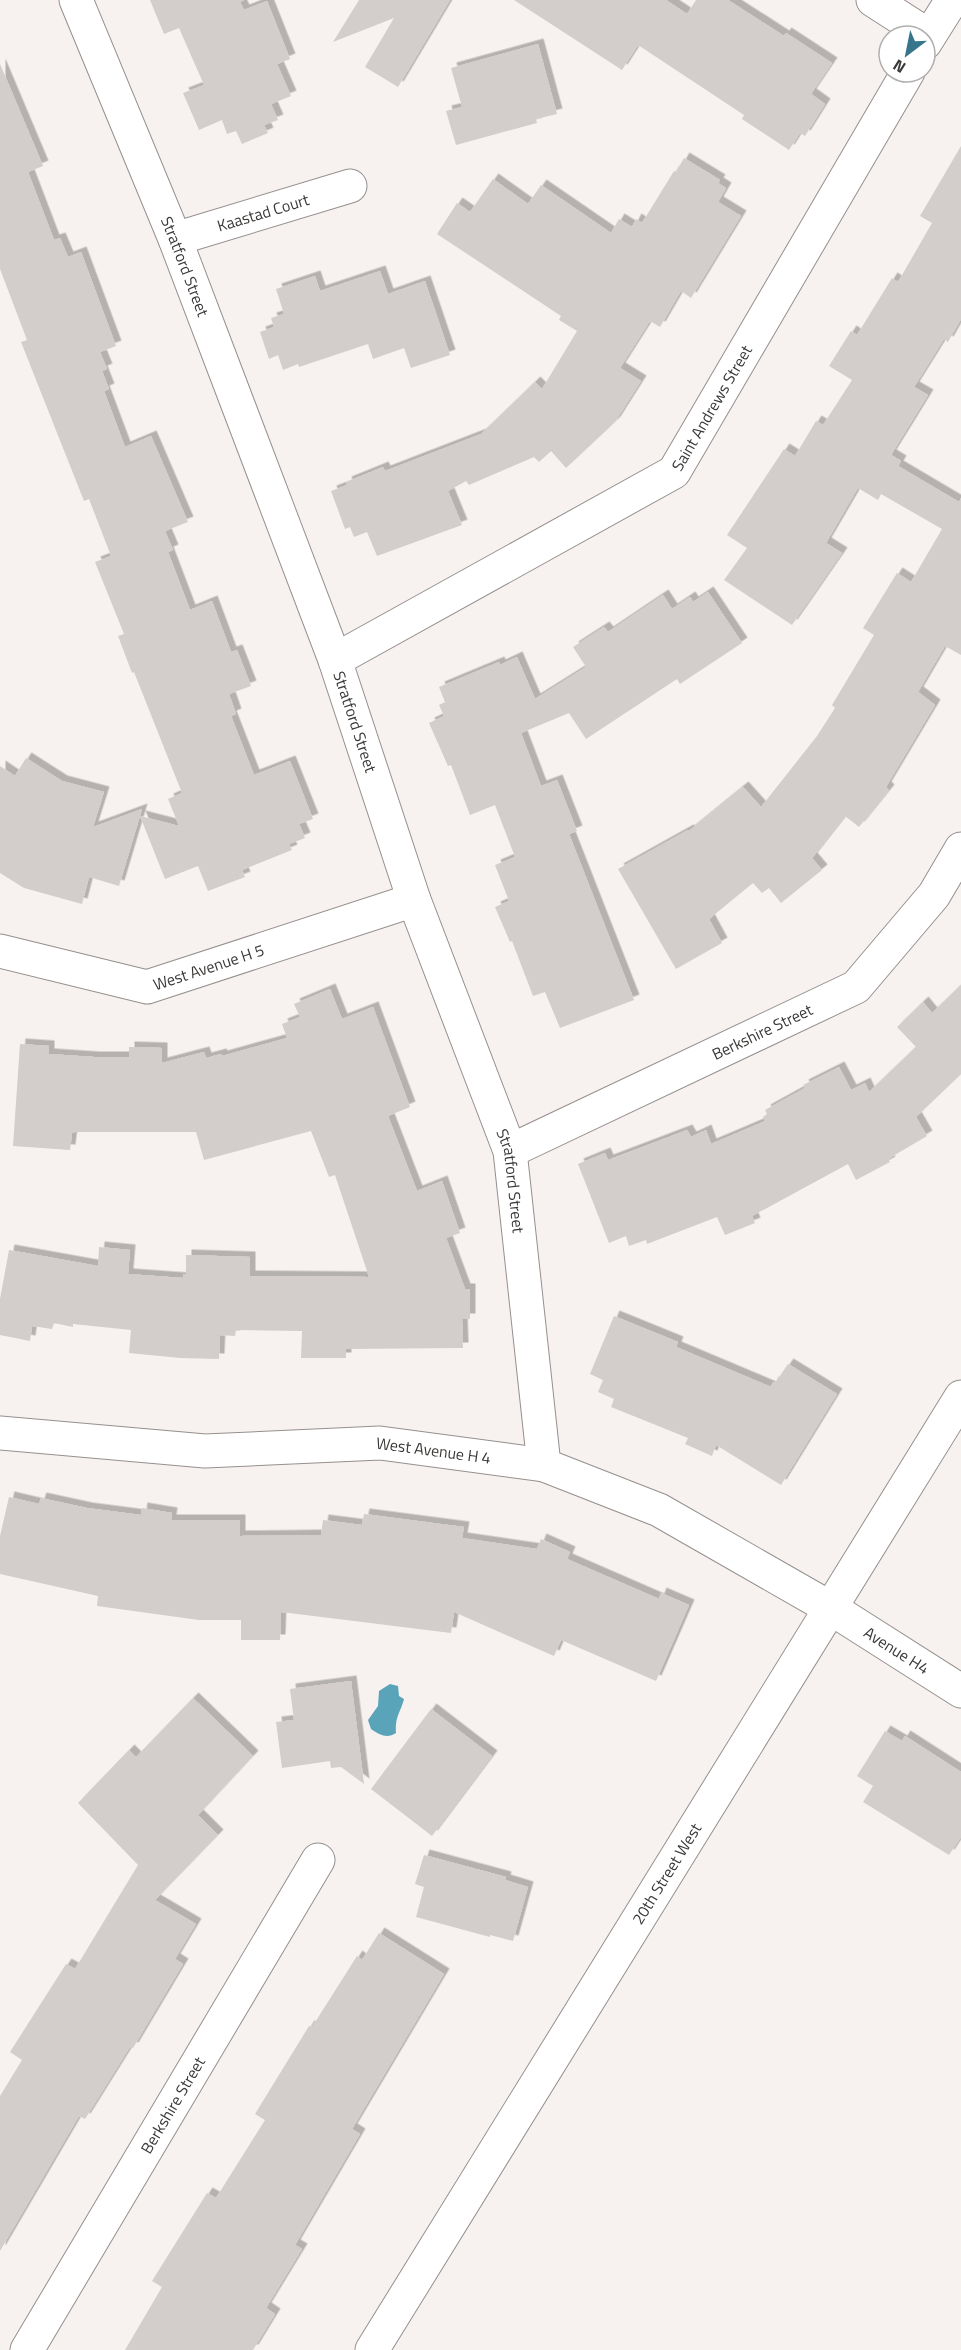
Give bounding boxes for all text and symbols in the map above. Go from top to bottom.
north arrow [877,24,937,84]
text: N [888,54,910,80]
street label: Kaastad Court [214,187,312,238]
street label: Stratford Street [155,213,216,320]
street label: Saint Andrews Street [665,340,758,475]
street label: Stratford Street [327,668,383,776]
street label: West Avenue H 5 [150,938,267,996]
street label: Berkshire Street [708,997,817,1066]
street label: Stratford Street [490,1125,531,1235]
street label: West Avenue H 4 [375,1431,492,1470]
street label: Avenue H4 [859,1620,934,1680]
street label: 20th Street West [626,1818,707,1929]
street label: Berkshire Street [134,2052,211,2158]

